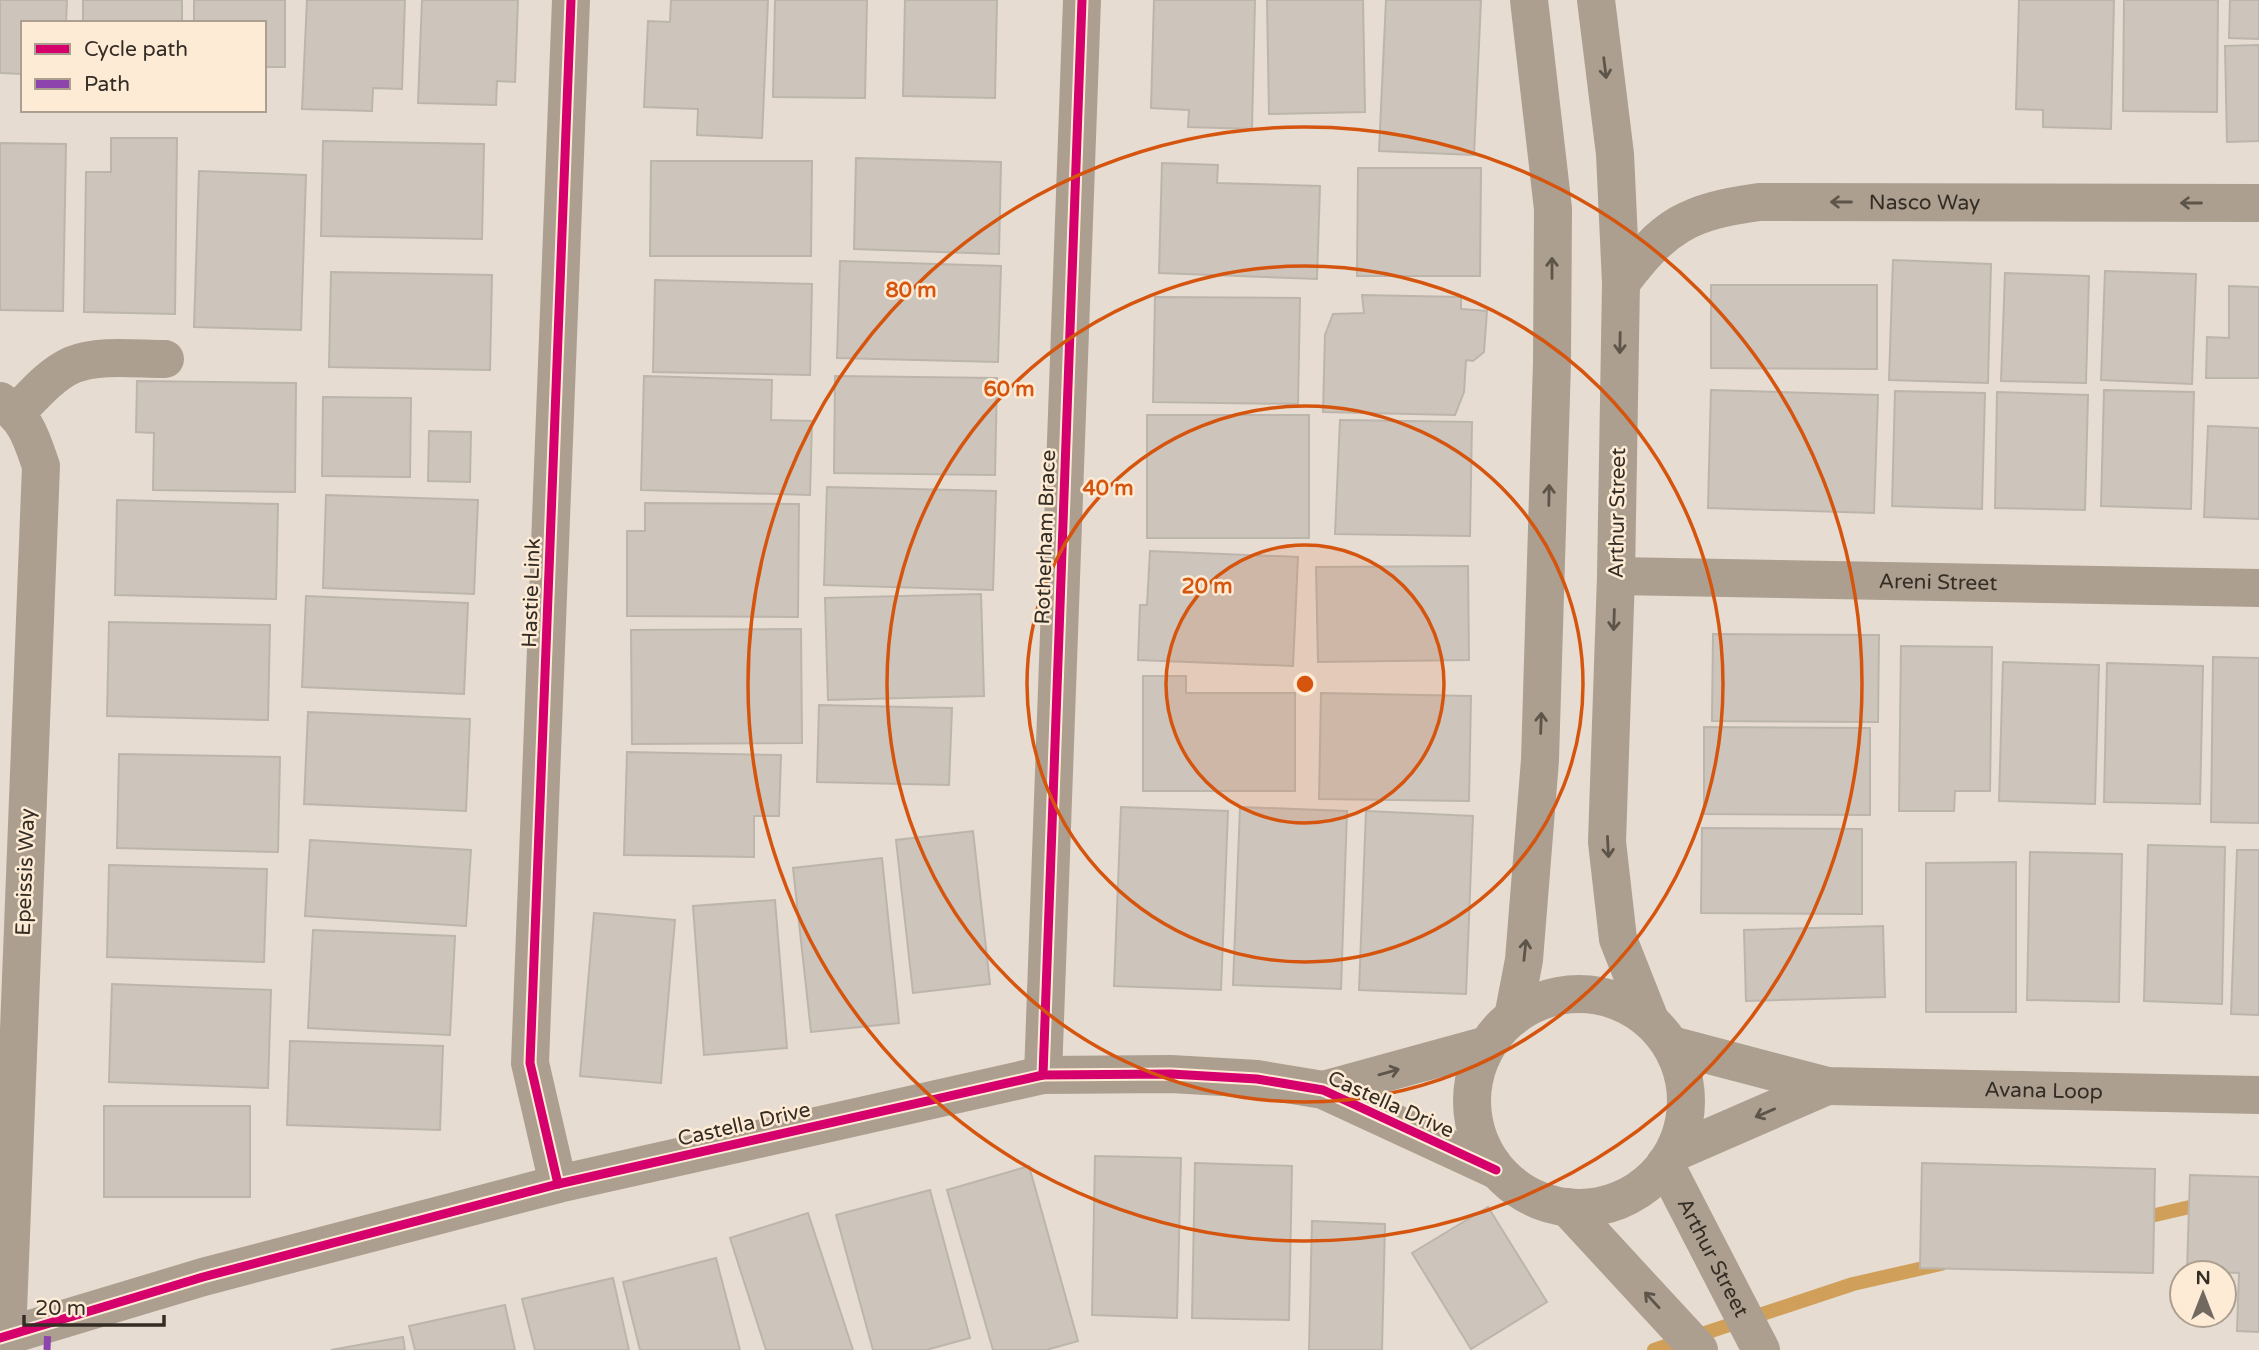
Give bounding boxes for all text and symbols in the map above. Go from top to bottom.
legend [21,21,266,112]
text: Cycle path [84,37,188,62]
one-way arrow [1598,56,1611,79]
text: Path [84,72,130,97]
street label: Nasco Way [1869,190,1980,215]
one-way arrow [1830,195,1853,209]
one-way arrow [2180,196,2203,210]
one-way arrow [1546,257,1559,280]
text: 80 m [885,278,937,303]
one-way arrow [1613,332,1627,355]
text: 60 m [983,377,1035,402]
street label: Arthur Street [1604,447,1631,579]
street label: Rotherham Brace [1030,449,1061,625]
text: 40 m [1082,476,1134,501]
one-way arrow [1542,484,1555,507]
street label: Hastie Link [517,538,546,648]
street label: Areni Street [1878,569,1998,596]
text: 20 m [1181,574,1233,599]
one-way arrow [1608,608,1621,631]
centre of rings [1293,672,1317,696]
one-way arrow [1534,712,1548,735]
street label: Epeissis Way [11,808,40,936]
one-way arrow [1601,835,1614,858]
one-way arrow [1519,939,1532,962]
one-way arrow [1378,1064,1400,1077]
street label: Castella Drive [1324,1065,1458,1143]
street label: Avana Loop [1984,1077,2103,1105]
street label: Castella Drive [675,1097,813,1152]
one-way arrow [1755,1107,1776,1120]
street label: Arthur Street [1672,1194,1754,1321]
north arrow [2168,1259,2238,1329]
text: N [2195,1267,2211,1289]
scale bar [24,1284,164,1328]
one-way arrow [1644,1292,1661,1309]
text: 20 m [35,1296,86,1321]

